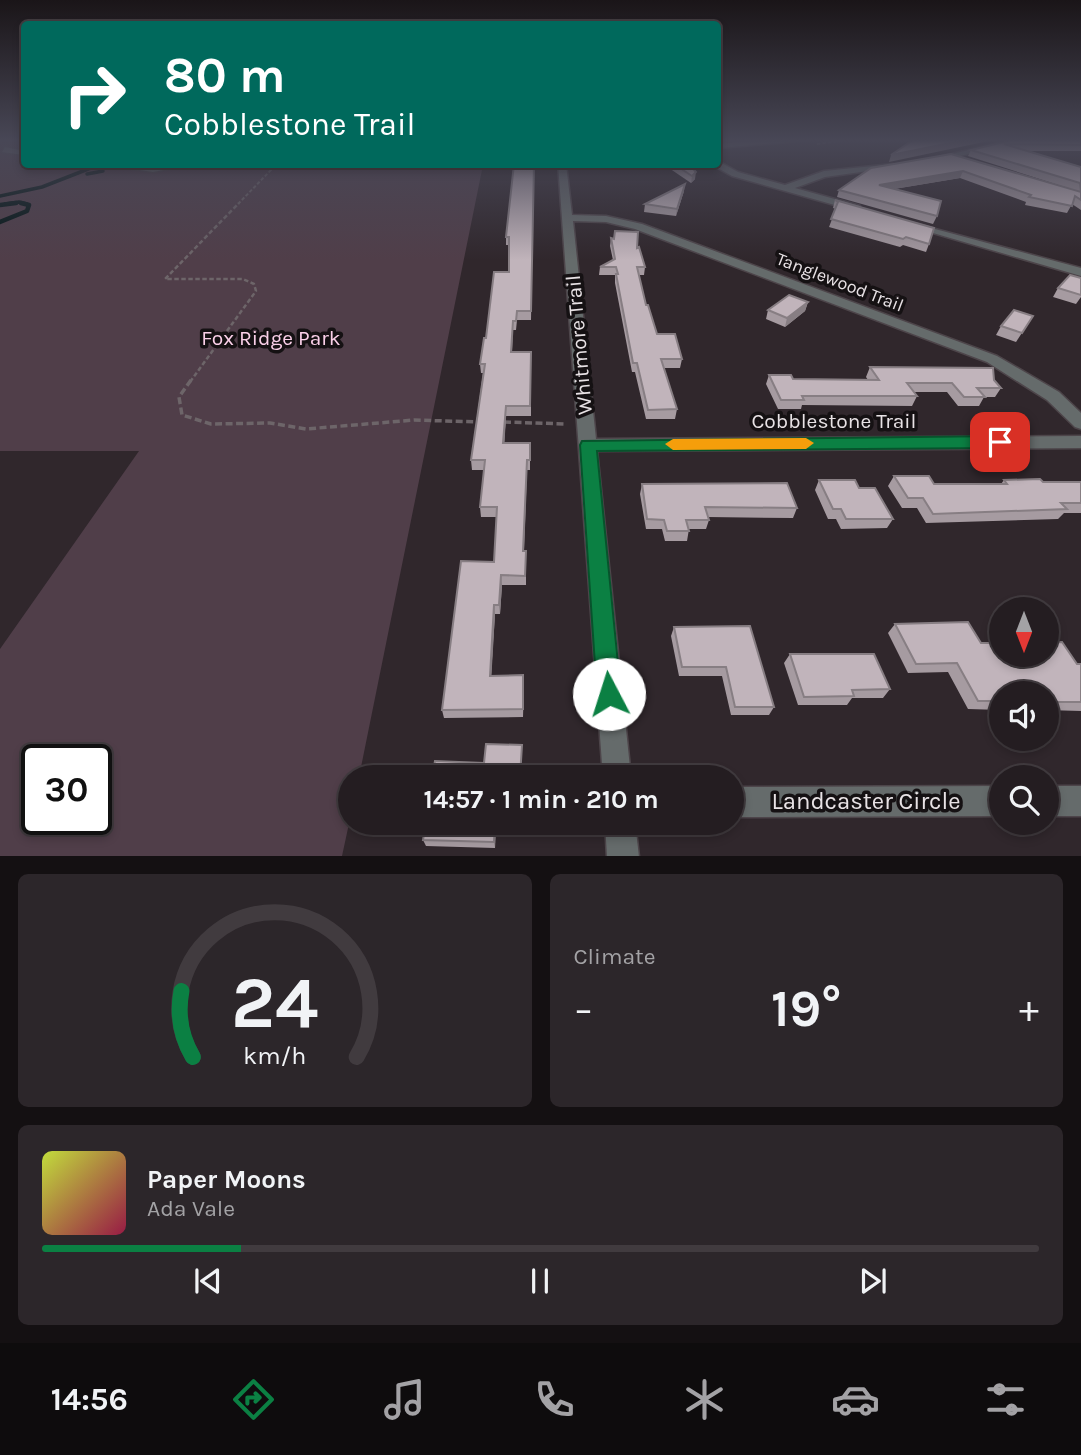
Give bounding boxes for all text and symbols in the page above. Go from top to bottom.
text: 80 m [164,47,286,104]
icon: right [49,49,140,140]
text: Cobblestone Trail [164,106,415,143]
street label: Tanglewood Trail [773,248,907,316]
street label: Whitmore Trail [561,274,597,416]
park label: Fox Ridge Park [201,326,341,350]
street label: Cobblestone Trail [751,409,917,433]
pin [970,412,1030,472]
icon: arrive [981,423,1019,461]
north arrow [989,597,1059,667]
map controls [989,597,1059,835]
position arrow [572,657,646,731]
button: sound [989,681,1059,751]
speed limit sign: 30 [21,744,112,835]
button: search [989,765,1059,835]
text: 14:57 · 1 min · 210 m [423,784,659,815]
street label: Landcaster Circle [771,787,961,815]
text: Climate [574,943,656,970]
text: 24 [231,960,318,1045]
text: 19° [771,978,841,1039]
text: − [574,987,593,1032]
text: + [1019,987,1039,1032]
text: km/h [243,1040,306,1069]
text: Paper Moons [147,1164,306,1195]
text: Ada Vale [147,1195,235,1222]
icon: previous [189,1262,227,1300]
icon: pause [521,1262,559,1300]
icon: next [854,1262,892,1300]
icon: directions [229,1375,278,1424]
icon: music [380,1375,429,1424]
icon: phone [530,1375,579,1424]
icon: climate [680,1375,729,1424]
icon: car [831,1375,880,1424]
icon: filters [981,1375,1030,1424]
text: 14:56 [51,1381,128,1418]

